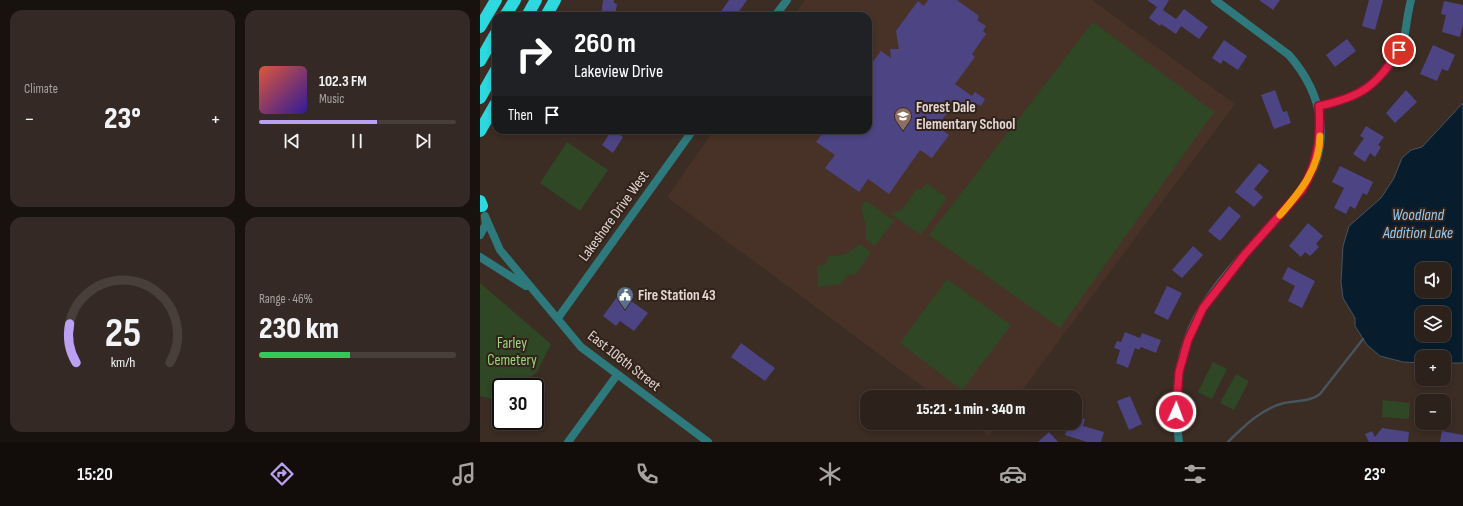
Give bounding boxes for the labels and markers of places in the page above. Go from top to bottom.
pin [1382,33,1416,67]
place label: Forest Dale Elementary School [916,98,1015,134]
school or university icon: Forest Dale Elementary School [893,106,913,131]
public building icon: Fire Station 43 [615,285,635,310]
place label: Fire Station 43 [638,286,716,305]

